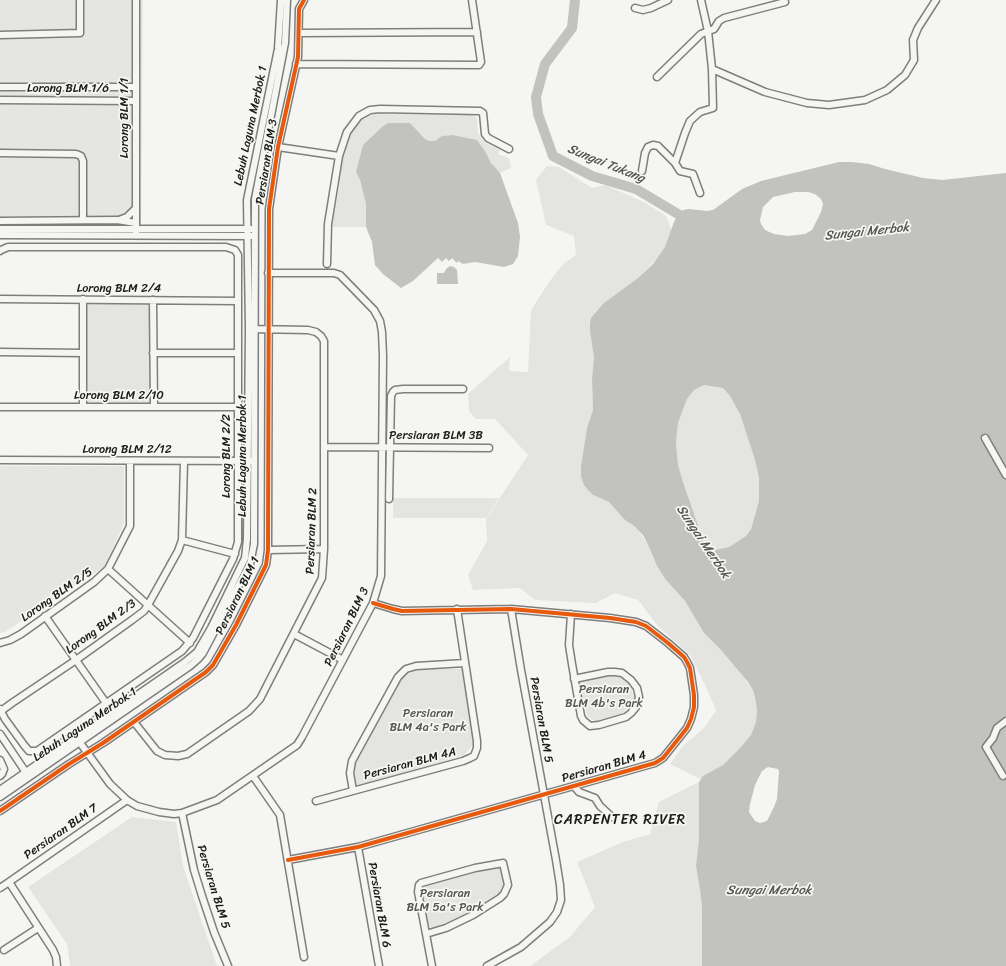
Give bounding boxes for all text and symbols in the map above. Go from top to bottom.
street label: Lebuh Laguna Merbok 1 [231,65,271,187]
street label: Lorong BLM 1/1 [118,78,132,158]
street label: Lorong BLM 1/6 [27,82,109,96]
street label: Persiaran BLM 3 [253,118,281,206]
water label: Sungai Tukang [565,141,647,187]
water label: Sungai Merbok [824,220,910,244]
street label: Lorong BLM 2/4 [77,282,161,296]
street label: Lorong BLM 2/10 [74,389,164,403]
street label: Lebuh Laguna Merbok 1 [236,395,250,517]
street label: Lorong BLM 2/2 [220,414,234,498]
street label: Persiaran BLM 3B [389,429,483,443]
street label: Lorong BLM 2/12 [82,443,172,457]
street label: Persiaran BLM 2 [303,487,321,575]
water label: Sungai Merbok [673,502,733,582]
street label: Persiaran BLM 1 [213,555,263,637]
street label: Lorong BLM 2/5 [18,565,96,625]
street label: Persiaran BLM 3 [322,585,372,669]
street label: Lorong BLM 2/3 [63,597,139,657]
street label: Persiaran BLM 5 [526,676,556,764]
park label: Persiaran BLM 4b's Park [565,683,643,711]
street label: Lebuh Laguna Merbok 1 [30,685,140,765]
park label: Persiaran BLM 4a's Park [389,707,467,735]
street label: Persiaran BLM 4A [362,745,458,783]
street label: Persiaran BLM 4 [560,748,648,786]
street label: Persiaran BLM 7 [21,801,101,863]
district label: CARPENTER RIVER [554,812,686,828]
street label: Persiaran BLM 5 [193,843,233,931]
street label: Persiaran BLM 6 [364,861,394,949]
water label: Sungai Merbok [726,883,812,899]
park label: Persiaran BLM 5a's Park [406,887,484,915]

